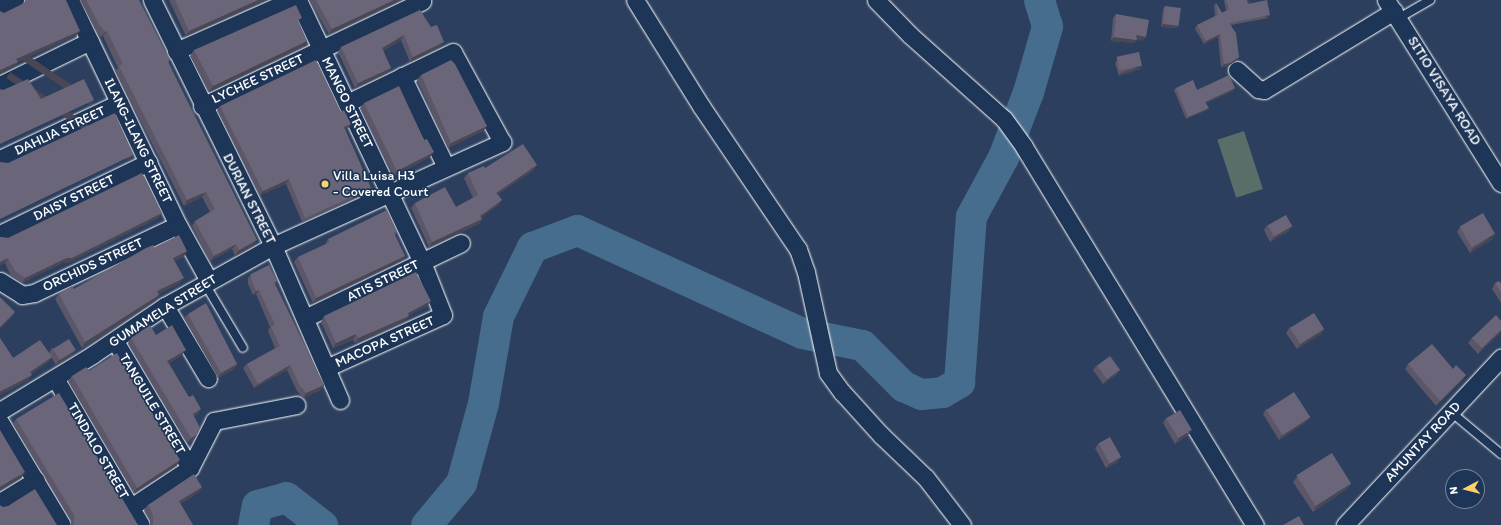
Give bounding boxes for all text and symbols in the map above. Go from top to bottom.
street label: SITIO VISAYA ROAD [1404,34,1484,148]
street label: LYCHEE STREET [209,50,307,108]
street label: MANGO STREET [318,54,376,152]
street label: ILANG-ILANG STREET [100,76,176,206]
street label: DAHLIA STREET [12,103,108,159]
street label: DURIAN STREET [219,151,279,247]
place label: Villa Luisa H3 - Covered Court [333,168,428,200]
street label: DAISY STREET [31,171,117,225]
marker: Villa Luisa H3 - Covered Court [320,179,330,189]
street label: ORCHIDS STREET [40,234,146,296]
street label: ATIS STREET [344,256,422,306]
street label: GUMAMELA STREET [106,271,220,351]
street label: MACOPA STREET [333,313,437,371]
street label: TANGUILE STREET [115,350,189,458]
street label: AMUNTAY ROAD [1382,399,1464,485]
street label: TINDALO STREET [64,400,132,502]
north arrow [1445,469,1485,509]
text: N [1447,486,1460,495]

